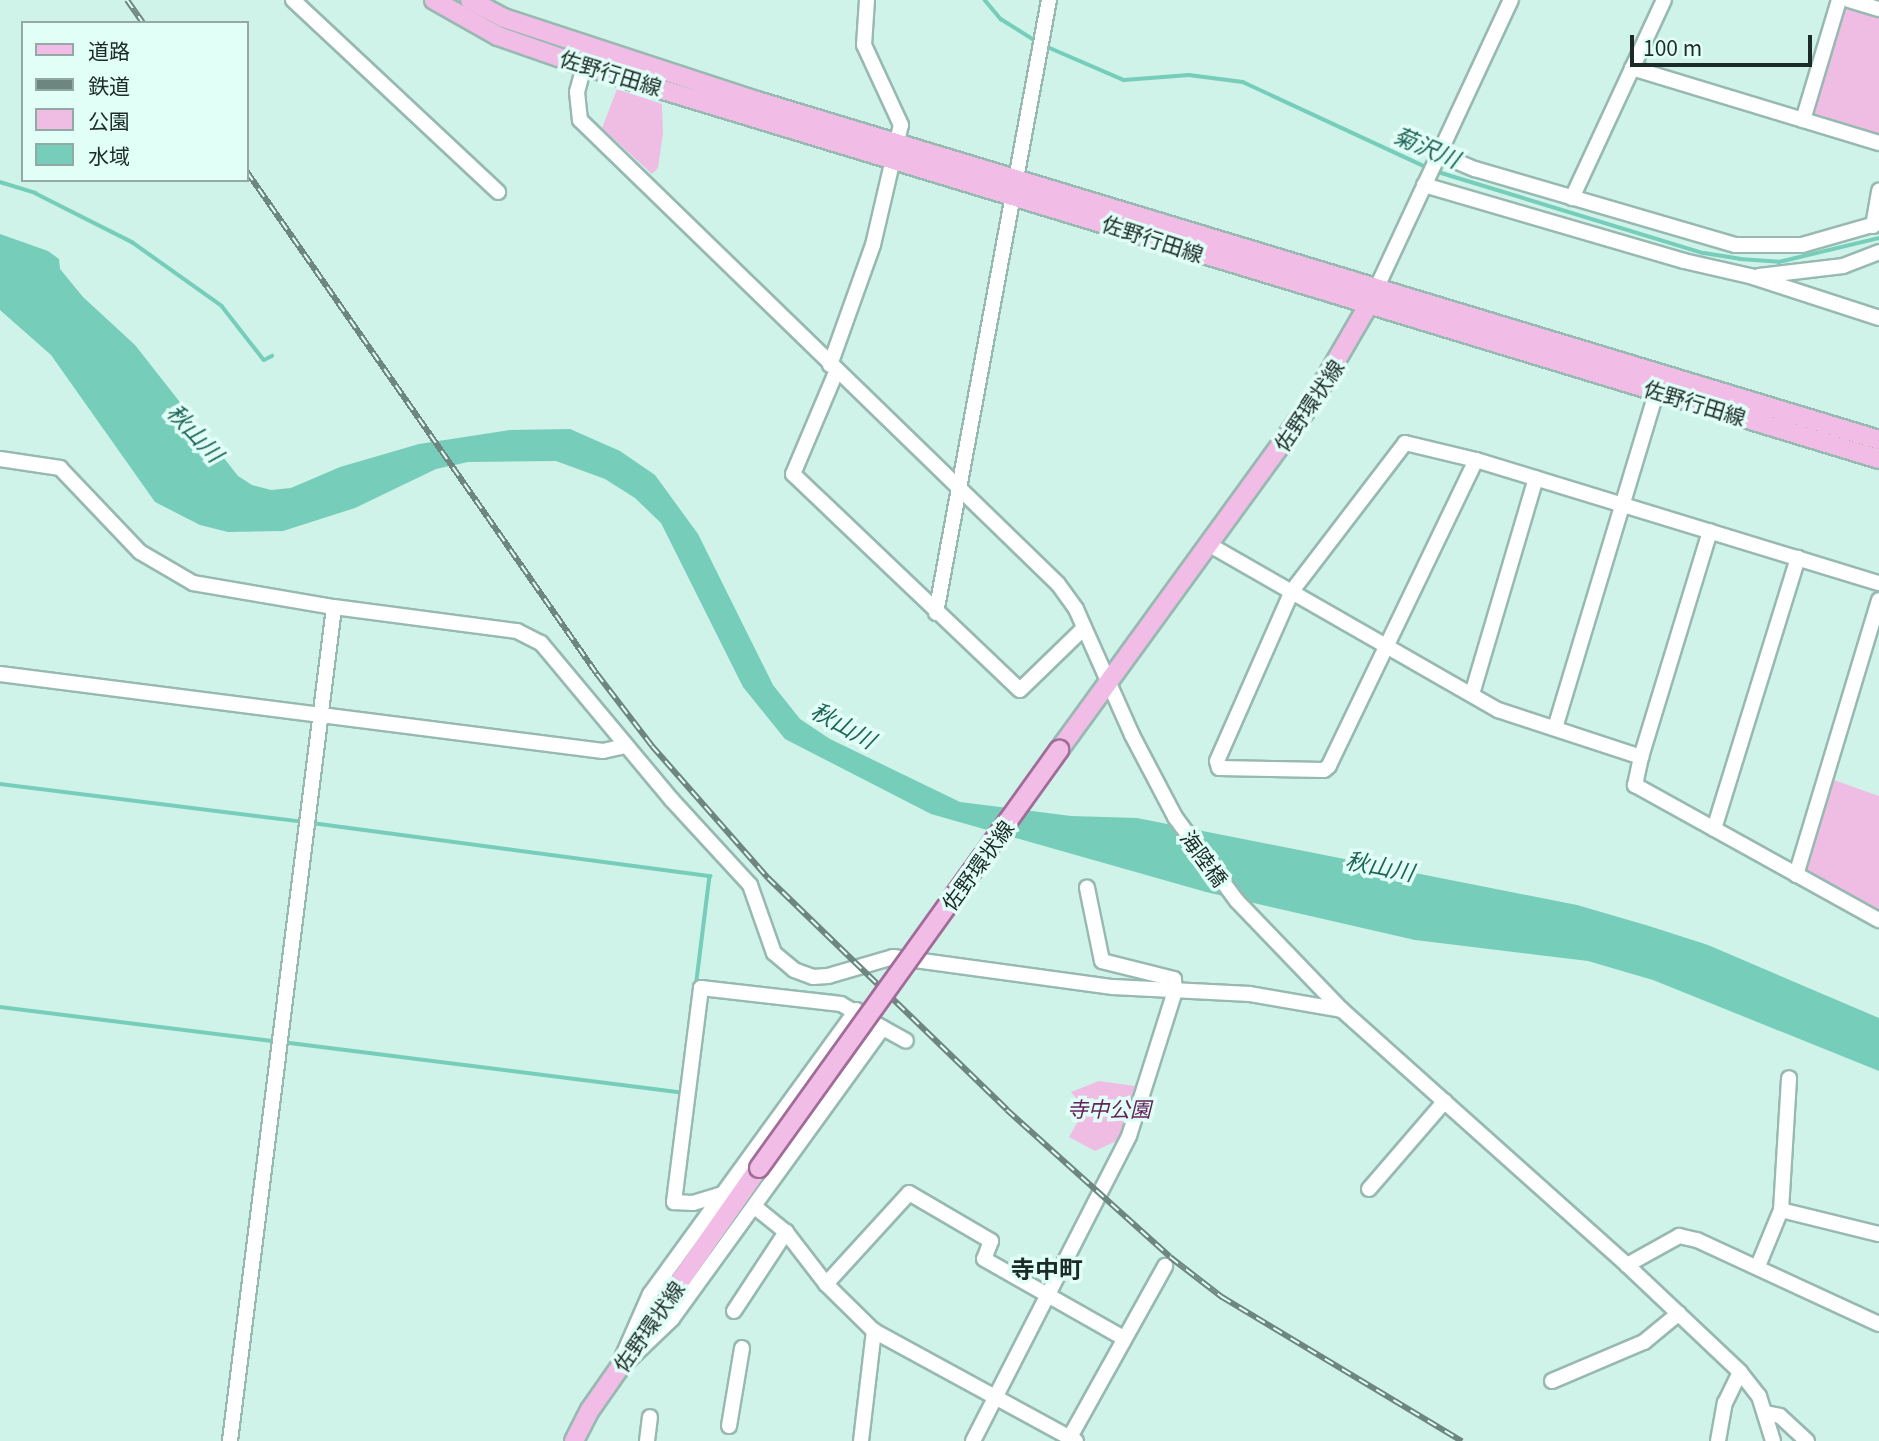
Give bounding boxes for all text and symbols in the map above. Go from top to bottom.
legend [21,21,248,182]
scale bar [1634,21,1816,65]
text: 100 m [1643,32,1702,62]
text: 道路 [88,35,130,65]
street label: 佐野行田線 [557,45,665,99]
text: 鉄道 [88,70,130,100]
text: 公園 [88,105,130,135]
water label: 菊沢川 [1390,120,1464,172]
text: 水域 [88,140,130,170]
street label: 佐野行田線 [1099,210,1207,266]
street label: 佐野環状線 [1268,354,1348,456]
street label: 佐野行田線 [1641,375,1749,429]
water label: 秋山川 [162,397,230,467]
water label: 秋山川 [807,695,881,753]
street label: 佐野環状線 [936,815,1018,915]
street label: 海陸橋 [1176,825,1234,891]
water label: 秋山川 [1344,845,1416,885]
park label: 寺中公園 [1067,1095,1151,1121]
district label: 寺中町 [1011,1254,1083,1282]
street label: 佐野環状線 [608,1276,688,1376]

